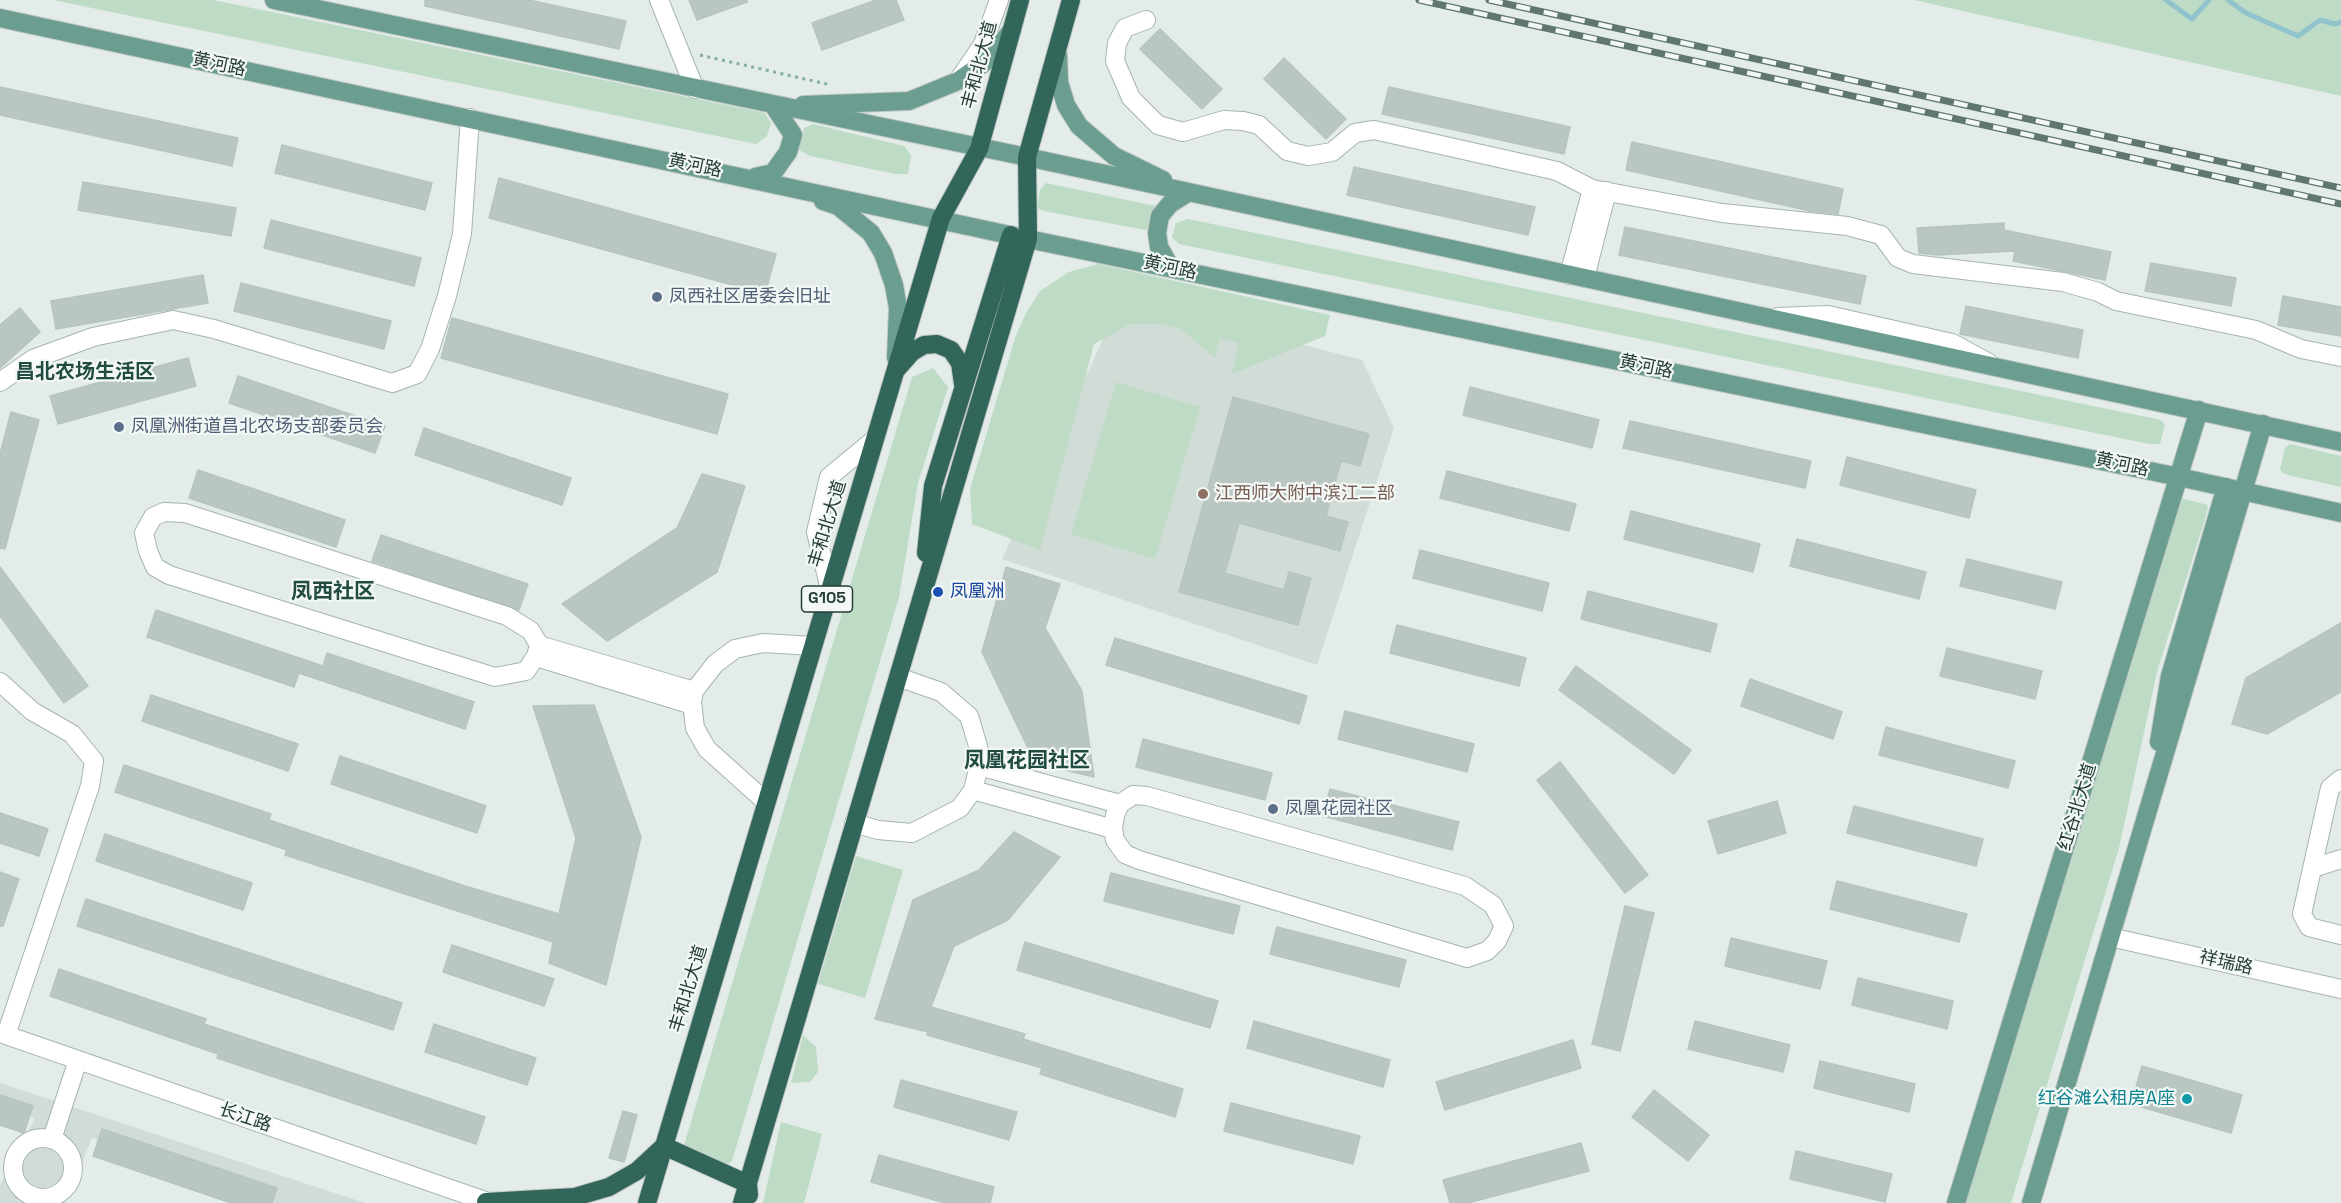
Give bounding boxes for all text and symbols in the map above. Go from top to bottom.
street label: 丰和北大道 [958,19,1002,111]
street label: 黄河路 [190,49,248,81]
street label: 黄河路 [666,150,724,182]
street label: 黄河路 [1141,252,1199,284]
place label: 凤西社区居委会旧址 [669,286,831,308]
marker: 凤西社区居委会旧址 [650,290,664,304]
street label: 黄河路 [1617,351,1675,383]
district label: 昌北农场生活区 [15,361,155,385]
place label: 凤凰洲街道昌北农场支部委员会 [131,416,383,438]
marker: 凤凰洲街道昌北农场支部委员会 [112,420,126,434]
street label: 黄河路 [2093,449,2151,481]
street label: 丰和北大道 [805,478,851,570]
place label: 江西师大附中滨江二部 [1215,483,1395,505]
marker: 江西师大附中滨江二部 [1196,487,1210,501]
district label: 凤西社区 [291,579,375,605]
place label: 凤凰洲 [950,581,1004,603]
marker: 凤凰洲 [931,585,945,599]
road number: G105 [802,586,852,612]
district label: 凤凰花园社区 [964,748,1090,774]
street label: 红谷北大道 [2055,761,2101,853]
place label: 凤凰花园社区 [1285,798,1393,820]
marker: 凤凰花园社区 [1266,802,1280,816]
street label: 丰和北大道 [666,943,712,1035]
street label: 祥瑞路 [2197,946,2255,980]
place label: 红谷滩公租房A座 [2038,1088,2175,1110]
marker: 红谷滩公租房A座 [2180,1092,2194,1106]
street label: 长江路 [216,1099,274,1137]

